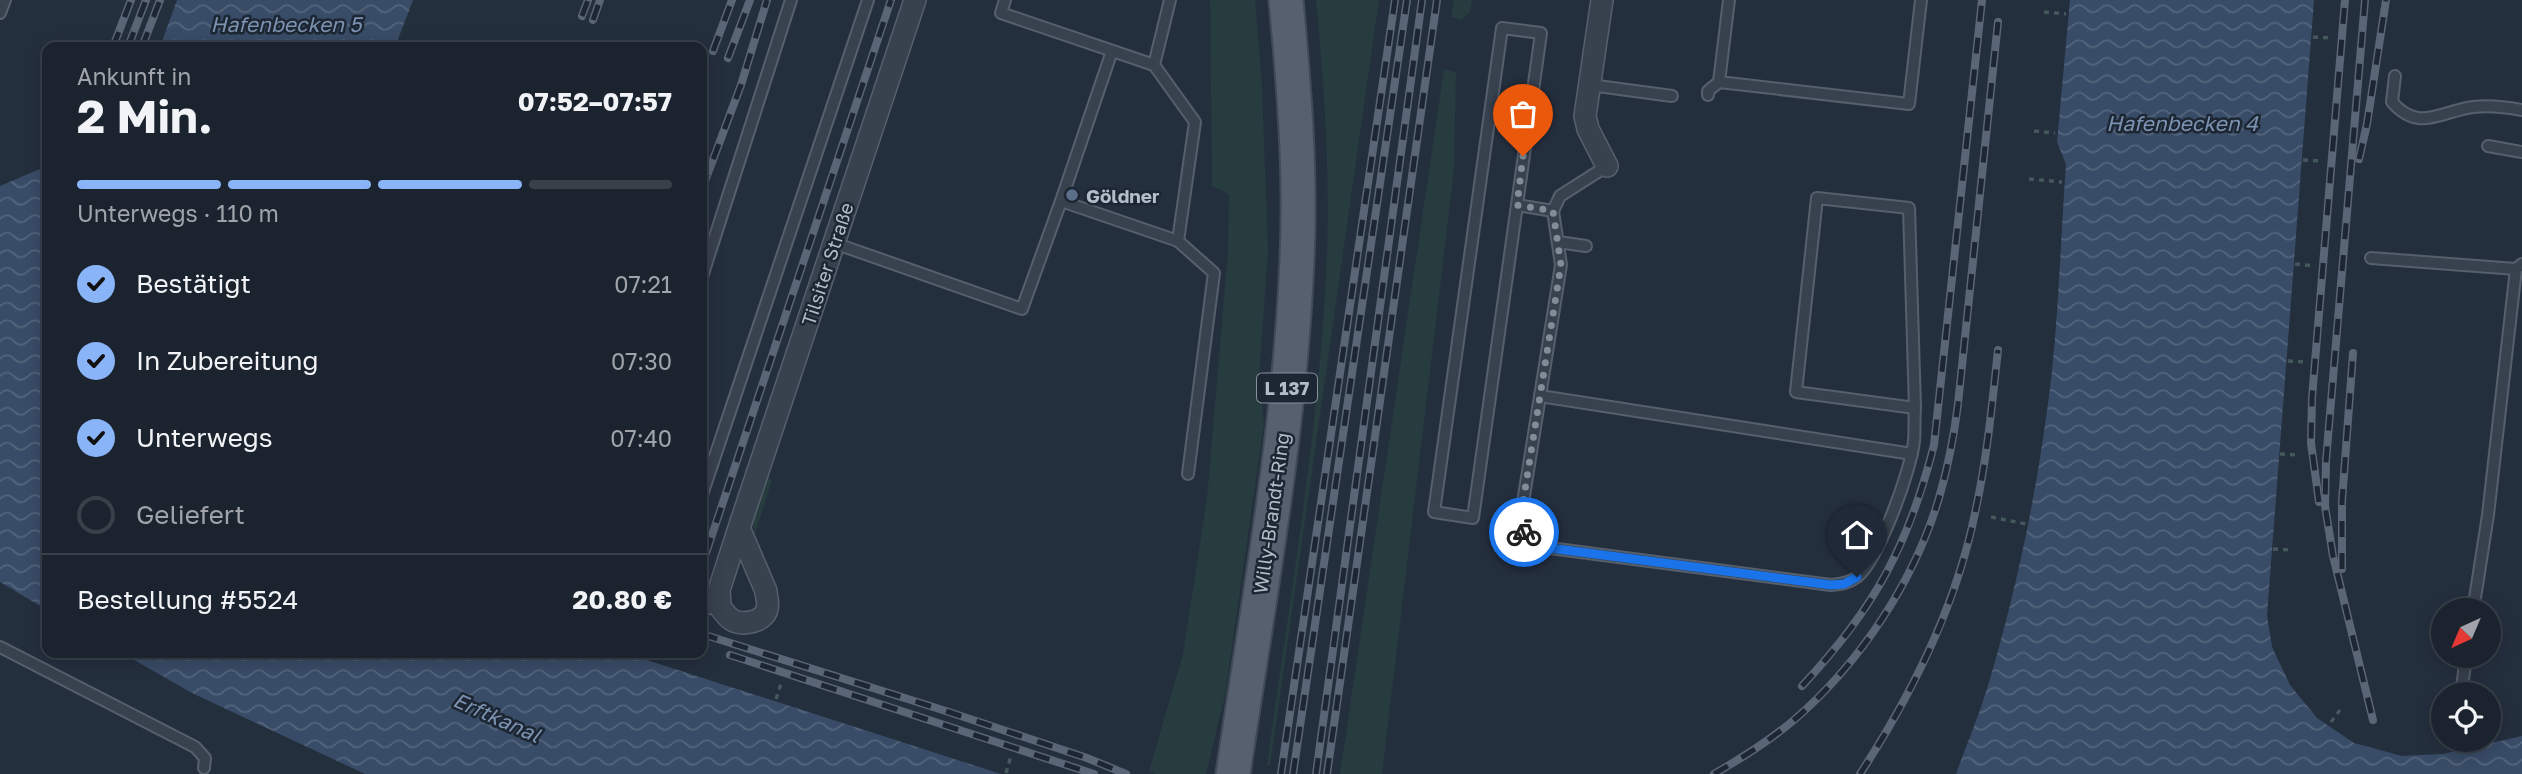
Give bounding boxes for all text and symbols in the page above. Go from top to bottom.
water label: Hafenbecken 5 [211,11,363,37]
text: Ankunft in [77,62,192,90]
pin [1493,84,1553,156]
text: 07:52–07:57 [518,86,672,117]
text: 2 Min. [77,88,213,143]
icon: bag [1504,95,1542,133]
water label: Hafenbecken 4 [2106,110,2259,136]
place label: Göldner [1086,184,1160,207]
marker: Göldner [1064,187,1080,203]
text: Unterwegs · 110 m [77,199,279,227]
street label: Tilsiter Straße [796,199,858,329]
icon: check [77,265,115,303]
text: Bestätigt [136,268,251,299]
text: 07:21 [614,270,672,298]
icon: check [77,342,115,380]
text: In Zubereitung [136,345,319,376]
text: 07:30 [611,347,672,375]
road number: L 137 [1257,374,1317,402]
icon: check [77,419,115,457]
text: Unterwegs [136,422,273,453]
text: 07:40 [610,424,672,452]
street label: Willy-Brandt-Ring [1248,431,1294,595]
courier [1489,497,1559,567]
text: Geliefert [136,499,245,530]
pin [1827,505,1887,577]
icon: bike [1505,513,1543,551]
icon: home [1838,516,1876,554]
text: Bestellung #5524 [77,584,298,615]
text: 20.80 € [573,584,672,615]
north arrow [2431,598,2501,668]
map controls [2431,598,2501,752]
button: locate [2431,682,2501,752]
water label: Erftkanal [449,686,546,748]

